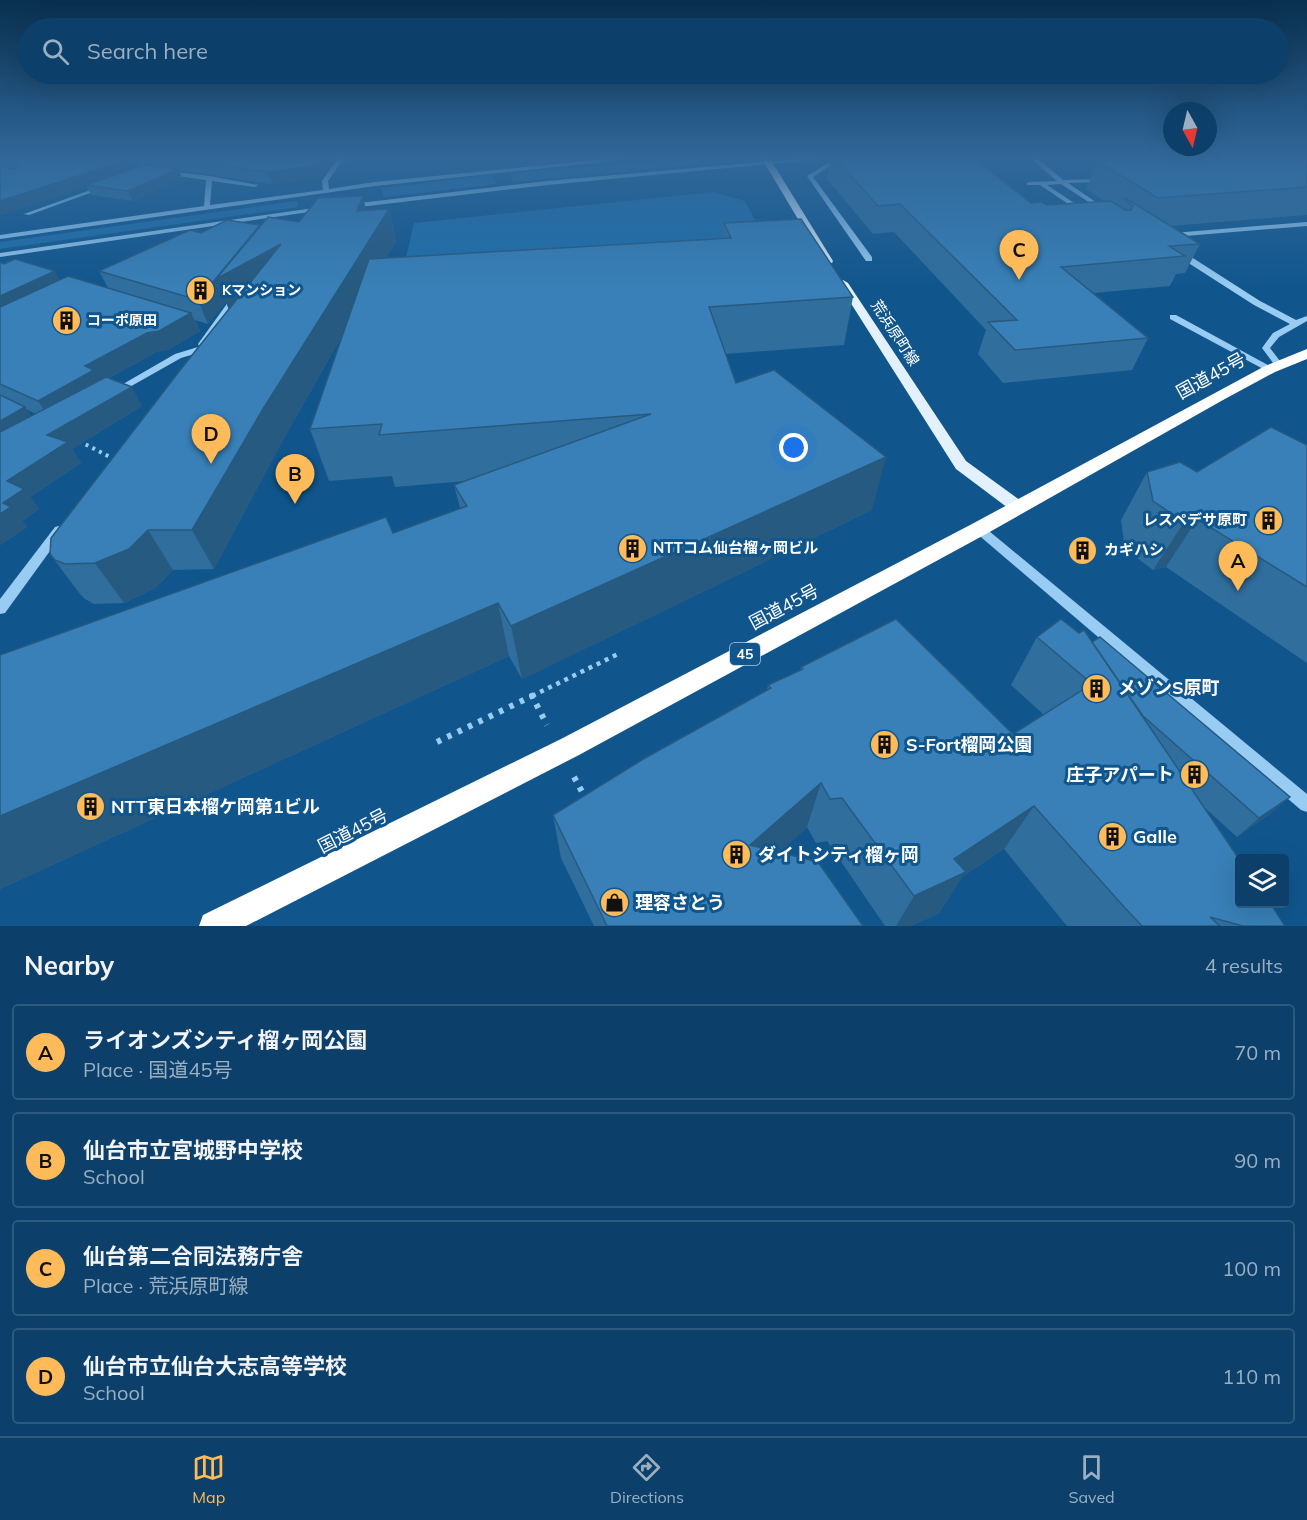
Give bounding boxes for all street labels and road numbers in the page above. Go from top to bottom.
street label: 荒浜原町線 [867,296,924,369]
street label: 国道45号 [1172,347,1249,404]
street label: 国道45号 [745,579,823,634]
road number: 45 [730,643,760,665]
street label: 国道45号 [314,803,392,858]

